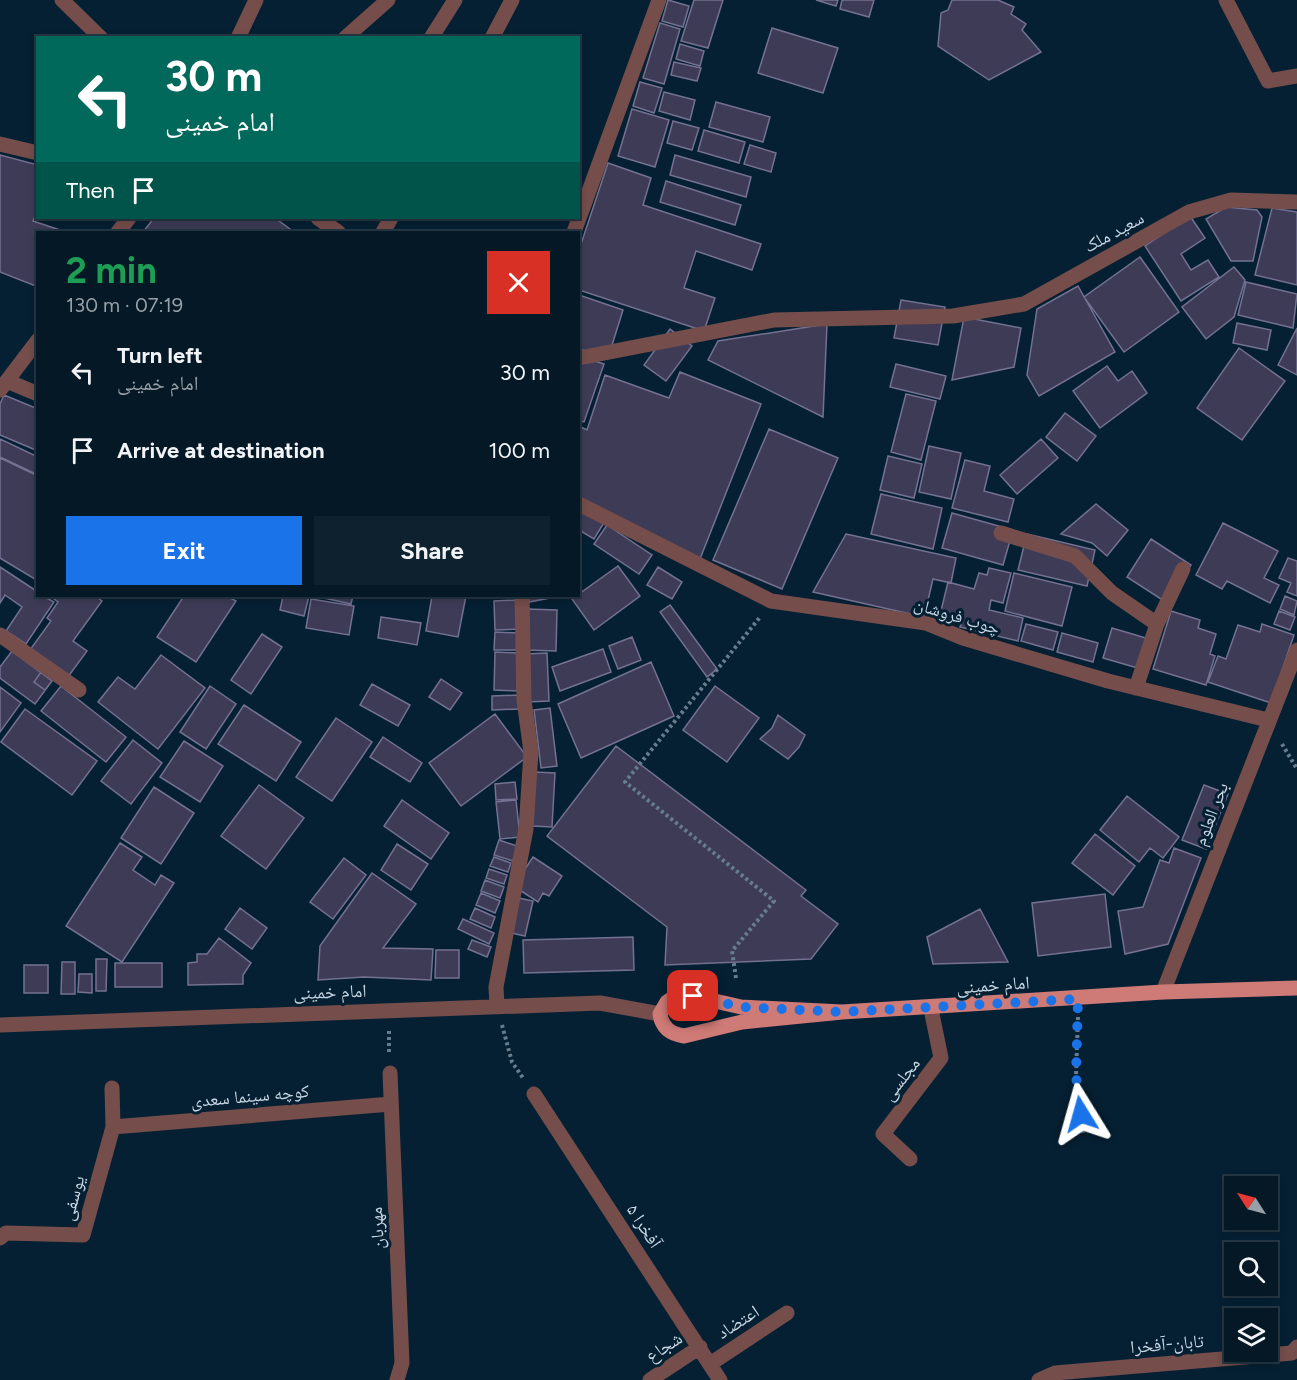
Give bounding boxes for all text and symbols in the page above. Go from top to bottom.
text: 30 m [165,51,262,102]
icon: left [66,60,144,138]
text: امام خمینی [165,105,275,138]
icon: arrive [127,174,160,207]
text: Then [66,177,115,204]
street label: سعید ملک [1080,207,1148,257]
text: 2 min [66,249,157,292]
button: close [487,251,550,314]
text: 130 m · 07:19 [66,293,183,317]
text: Turn left [117,342,203,369]
icon: left [66,356,99,389]
text: 30 m [500,359,550,386]
text: امام خمینی [117,371,198,395]
icon: arrive [66,434,99,467]
text: Arrive at destination [117,437,325,464]
text: 100 m [489,437,550,464]
button: Exit [66,516,302,585]
button: Share [314,516,550,585]
street label: چوب فروشان [912,593,1002,639]
street label: بحر العلوم [1189,779,1234,849]
pin [667,970,718,1021]
street label: امام خمینی [956,971,1030,1000]
icon: arrive [676,979,709,1012]
street label: امام خمینی [293,980,367,1005]
street label: مجلسی [877,1053,925,1105]
street label: کوچه سینما سعدی [190,1080,311,1112]
position arrow [1049,1082,1113,1146]
street label: یوسفی [56,1173,90,1223]
north arrow [1224,1176,1278,1230]
map controls [1224,1176,1278,1362]
street label: آفخرا ۵ [622,1200,667,1252]
street label: مهربان [365,1206,389,1250]
button: search [1224,1242,1278,1296]
street label: اعتضاد [713,1300,763,1344]
button: layers [1224,1308,1278,1362]
street label: شجاع [642,1327,686,1367]
street label: تابان-آفخرا [1129,1330,1205,1358]

